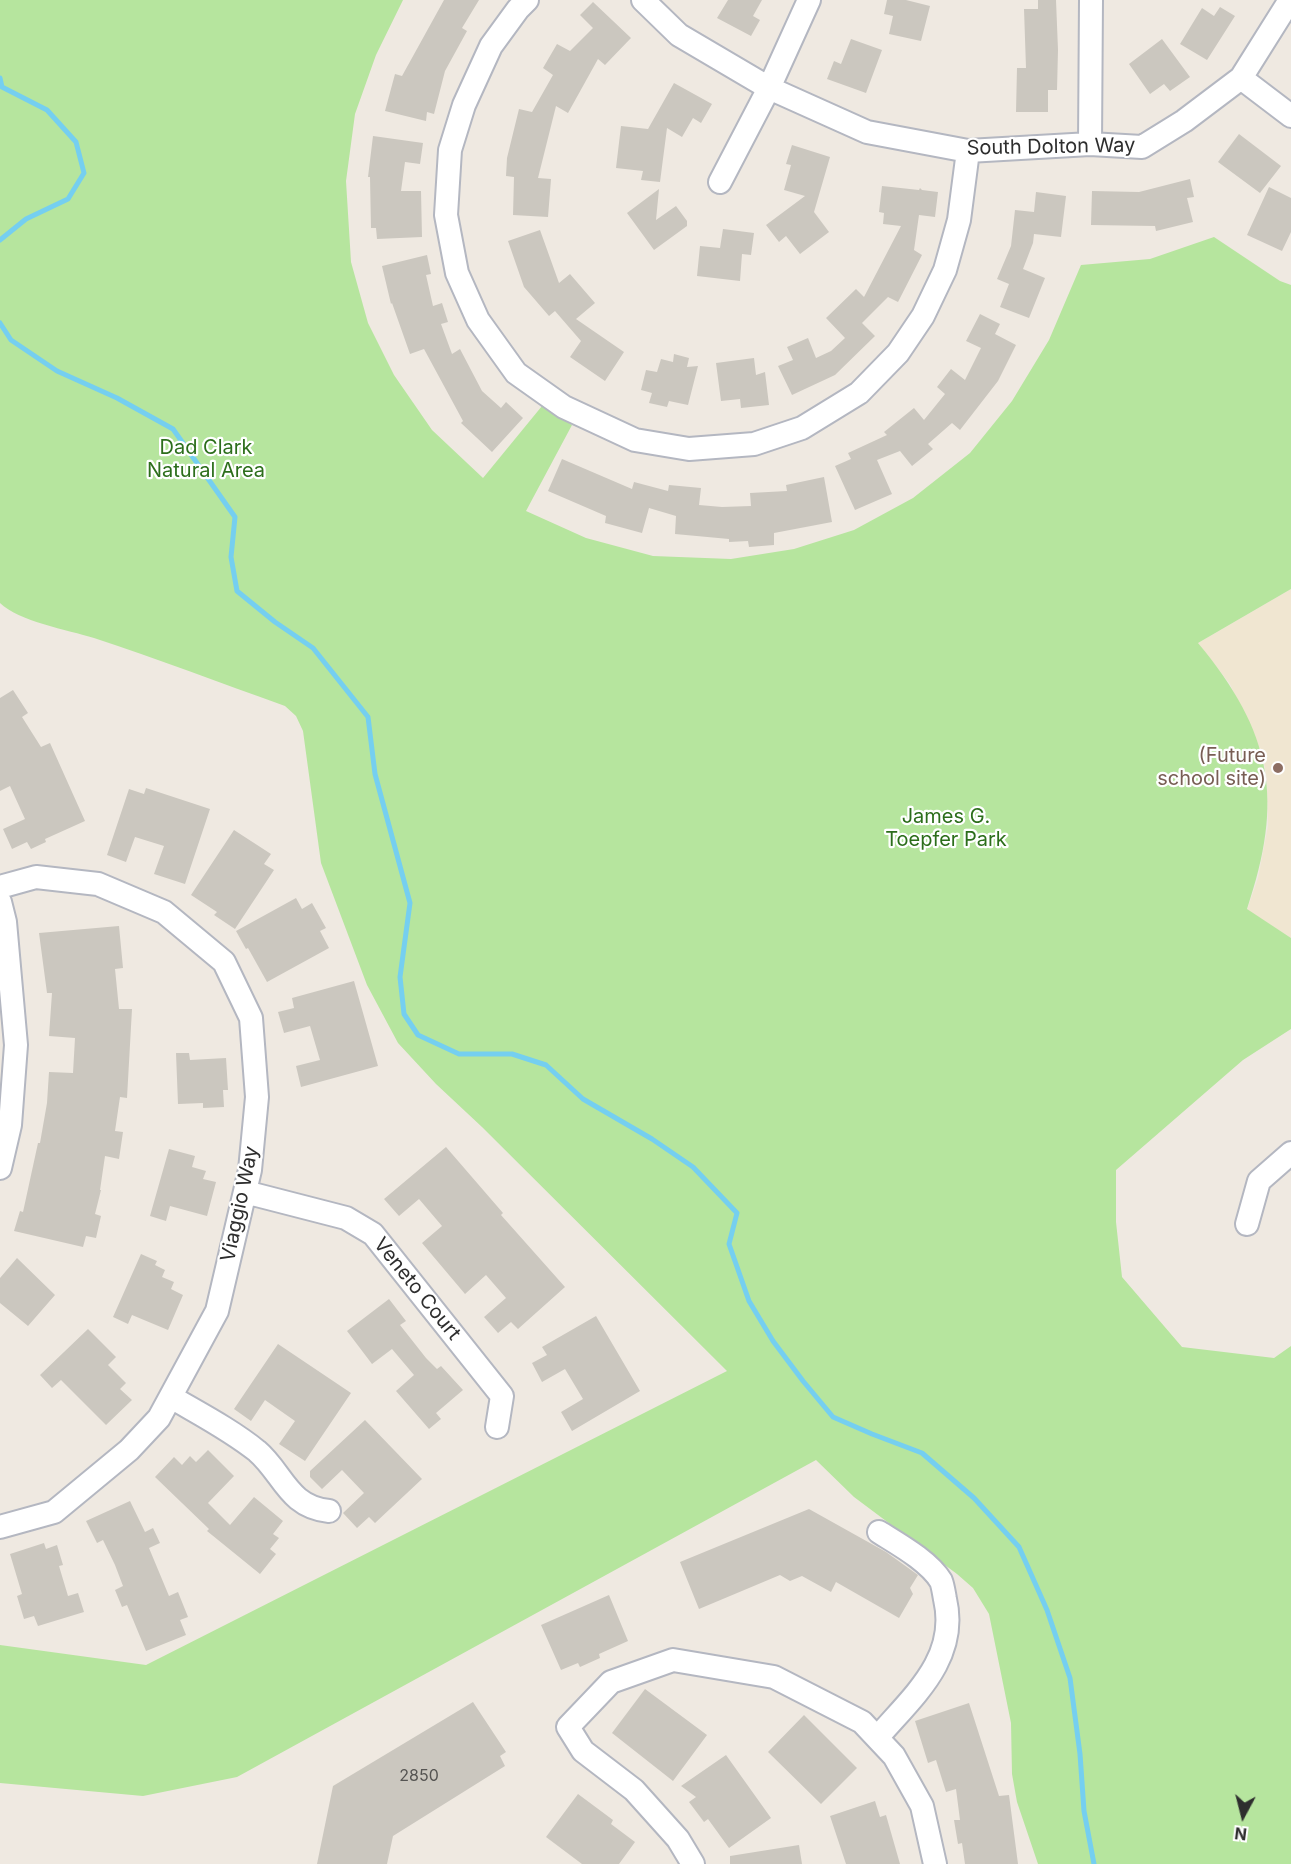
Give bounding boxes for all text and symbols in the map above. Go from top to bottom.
street label: South Dolton Way [966,134,1136,160]
park label: Dad Clark Natural Area [147,436,265,483]
place label: (Future school site) [1157,744,1266,791]
marker: (Future school site) [1271,761,1285,775]
park label: James G. Toepfer Park [885,805,1007,852]
street label: Viaggio Way [216,1144,264,1264]
street label: Veneto Court [368,1233,466,1345]
house number: 2850 [399,1766,439,1786]
north arrow [1213,1786,1273,1846]
text: N [1234,1823,1248,1845]

